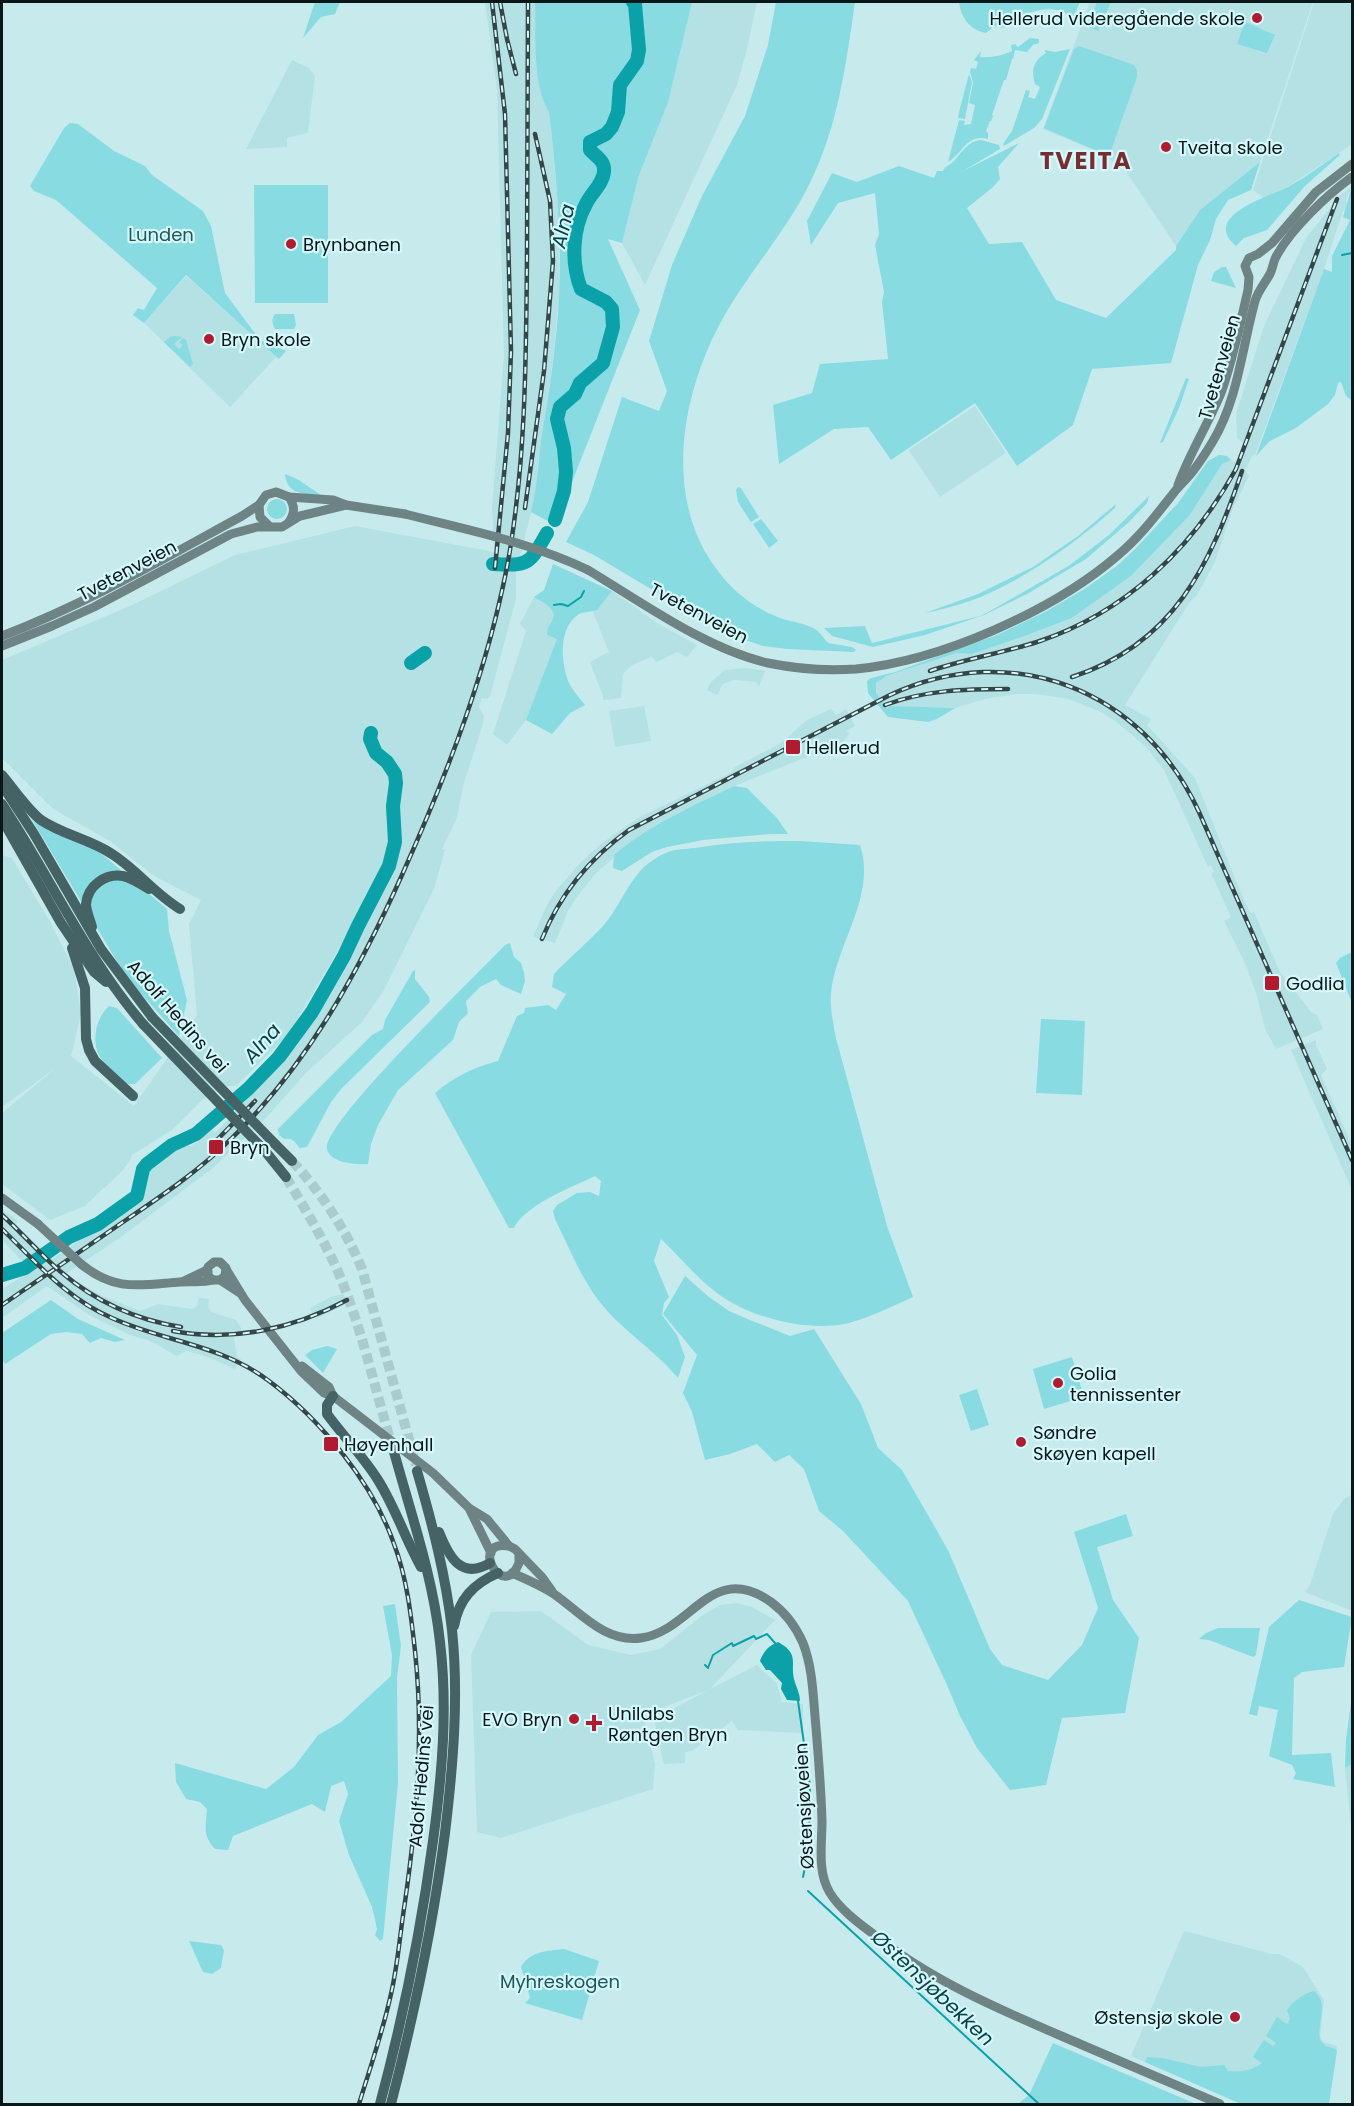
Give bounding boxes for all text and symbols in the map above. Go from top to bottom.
place label: Hellerud videregående skole [990,6,1245,31]
marker: Hellerud videregående skole [1250,11,1264,25]
place label: Tveita skole [1178,135,1283,160]
marker: Tveita skole [1159,140,1173,154]
district label: TVEITA [1040,144,1132,177]
water label: Alna [544,201,582,252]
park label: Lunden [128,222,194,247]
place label: Brynbanen [303,232,401,257]
marker: Brynbanen [284,237,298,251]
street label: Tvetenveien [1192,311,1246,423]
place label: Bryn skole [221,327,311,352]
marker: Bryn skole [202,332,216,346]
street label: Tvetenveien [73,533,181,607]
street label: Tvetenveien [645,576,753,650]
place label: Hellerud [806,735,880,760]
marker: Hellerud [784,738,802,756]
street label: Adolf Hedins vei [122,954,234,1078]
place label: Godlia [1286,971,1345,996]
marker: Godlia [1263,974,1281,992]
water label: Alna [236,1017,287,1070]
place label: Bryn [230,1135,269,1160]
marker: Bryn [207,1138,225,1156]
place label: Golia tennissenter [1070,1361,1181,1407]
marker: Golia tennissenter [1051,1376,1065,1390]
place label: Søndre Skøyen kapell [1033,1420,1156,1466]
place label: Høyenhall [344,1432,433,1457]
marker: Høyenhall [322,1435,340,1453]
marker: Søndre Skøyen kapell [1014,1435,1028,1449]
place label: Unilabs Røntgen Bryn [608,1701,728,1747]
street label: Adolf Hedins vei [402,1704,440,1848]
place label: EVO Bryn [482,1707,562,1732]
marker: EVO Bryn [567,1712,581,1726]
marker: Unilabs Røntgen Bryn [585,1714,603,1732]
street label: Østensjøveien [788,1742,820,1870]
water label: Østensjøbekken [865,1923,1001,2052]
park label: Myhreskogen [500,1969,620,1994]
place label: Østensjø skole [1094,2005,1223,2030]
marker: Østensjø skole [1228,2010,1242,2024]

